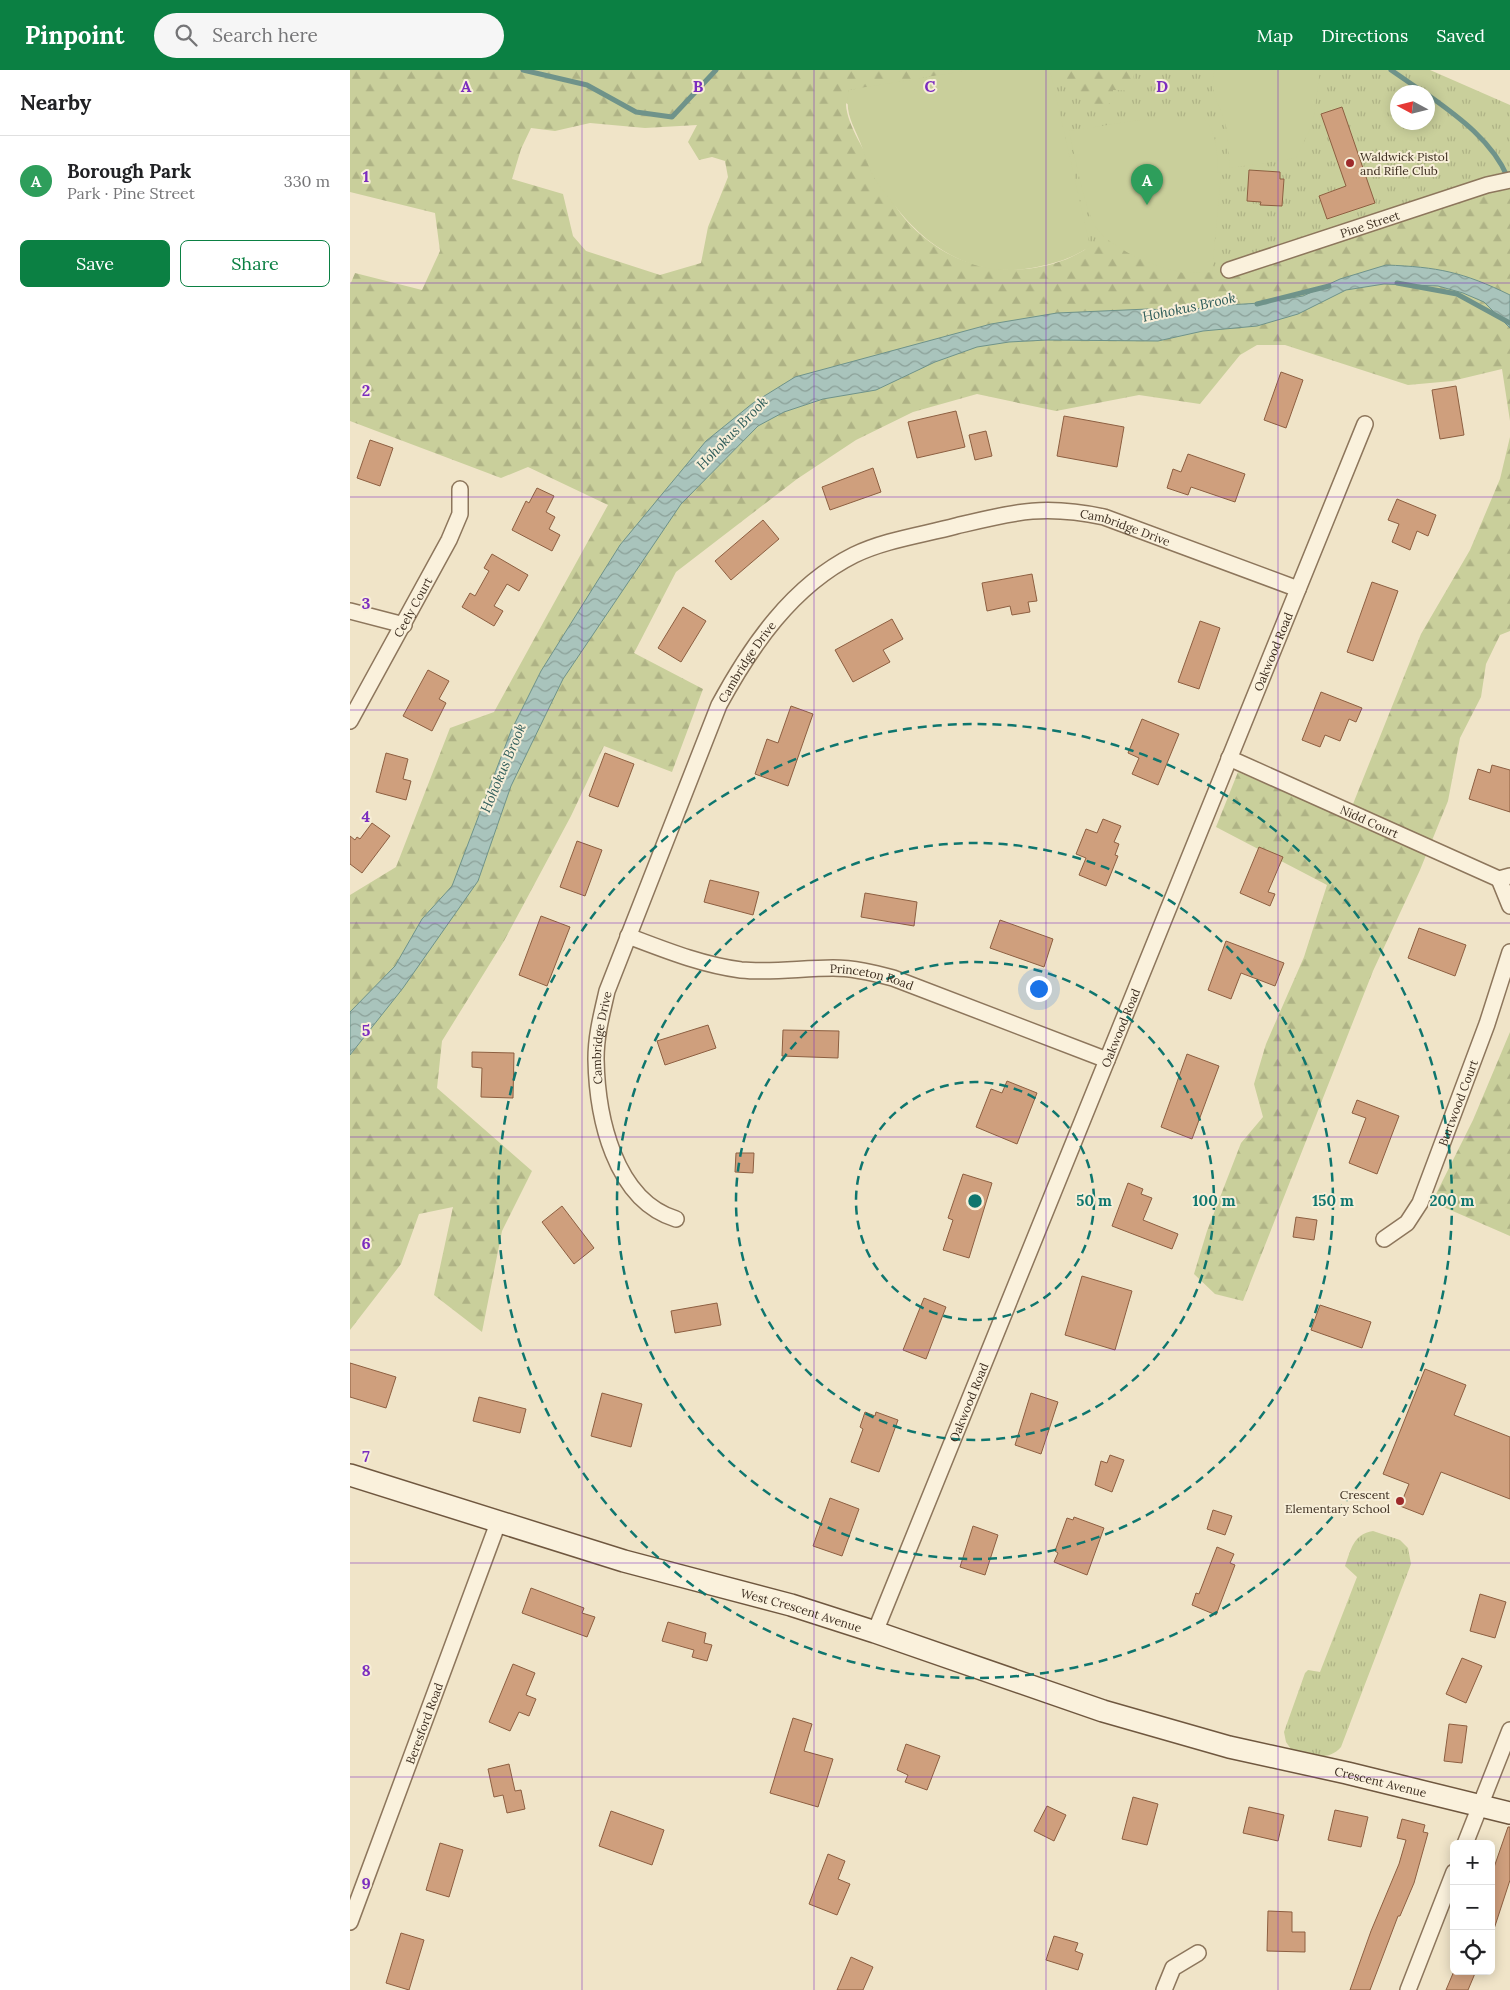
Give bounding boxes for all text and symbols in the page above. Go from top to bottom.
search box [154,13,504,58]
text: Pinpoint [25,20,124,51]
icon: search [172,21,200,49]
text: Search here [212,23,318,47]
text: Map [1257,24,1293,47]
text: Directions [1321,24,1408,47]
text: Saved [1436,24,1485,47]
text: A [461,76,472,96]
text: B [693,76,704,96]
text: C [924,76,936,96]
text: D [1156,76,1168,96]
north arrow [1390,85,1435,130]
text: Nearby [20,89,91,116]
place label: Waldwick Pistol and Rifle Club [1360,149,1448,178]
marker: Waldwick Pistol and Rifle Club [1344,157,1356,169]
text: Borough Park [67,159,191,183]
pin: A [1131,164,1163,205]
text: 1 [363,166,369,186]
text: A [31,171,41,191]
text: 330 m [284,171,330,191]
text: Park · Pine Street [67,183,195,203]
street label: Pine Street [1338,207,1402,240]
button: Save [20,240,170,287]
button: Share [180,240,330,287]
water label: Hohokus Brook [1141,288,1237,326]
text: 2 [362,380,370,400]
water label: Hohokus Brook [692,393,772,473]
street label: Cambridge Drive [1079,505,1173,549]
street label: Ceely Court [390,574,435,640]
text: 3 [362,593,371,613]
street label: Oakwood Road [1250,610,1295,693]
street label: Cambridge Drive [714,617,779,705]
water label: Hohokus Brook [476,721,530,815]
street label: Nidd Court [1338,801,1401,841]
text: 4 [362,806,371,826]
street label: Princeton Road [830,960,916,993]
your location [1026,976,1052,1002]
street label: Oakwood Road [1097,986,1143,1070]
street label: Cambridge Drive [588,989,614,1085]
text: 5 [362,1020,371,1040]
street label: Burtwood Court [1435,1057,1481,1148]
text: 50 m [1076,1191,1112,1210]
text: 100 m [1193,1191,1236,1210]
text: 150 m [1312,1191,1354,1210]
text: 200 m [1430,1191,1475,1210]
centre of rings [966,1192,984,1210]
text: 6 [361,1233,371,1253]
street label: Oakwood Road [945,1360,991,1444]
text: 7 [362,1446,370,1466]
place label: Crescent Elementary School [1285,1487,1390,1516]
marker: Crescent Elementary School [1394,1495,1406,1507]
street label: West Crescent Avenue [739,1585,864,1635]
text: 8 [361,1660,371,1680]
street label: Beresford Road [402,1681,446,1766]
street label: Crescent Avenue [1333,1763,1429,1800]
map controls [1450,1840,1495,1975]
button: + [1450,1840,1495,1885]
text: 9 [361,1873,371,1893]
button: − [1450,1885,1495,1930]
button: locate [1450,1930,1495,1975]

